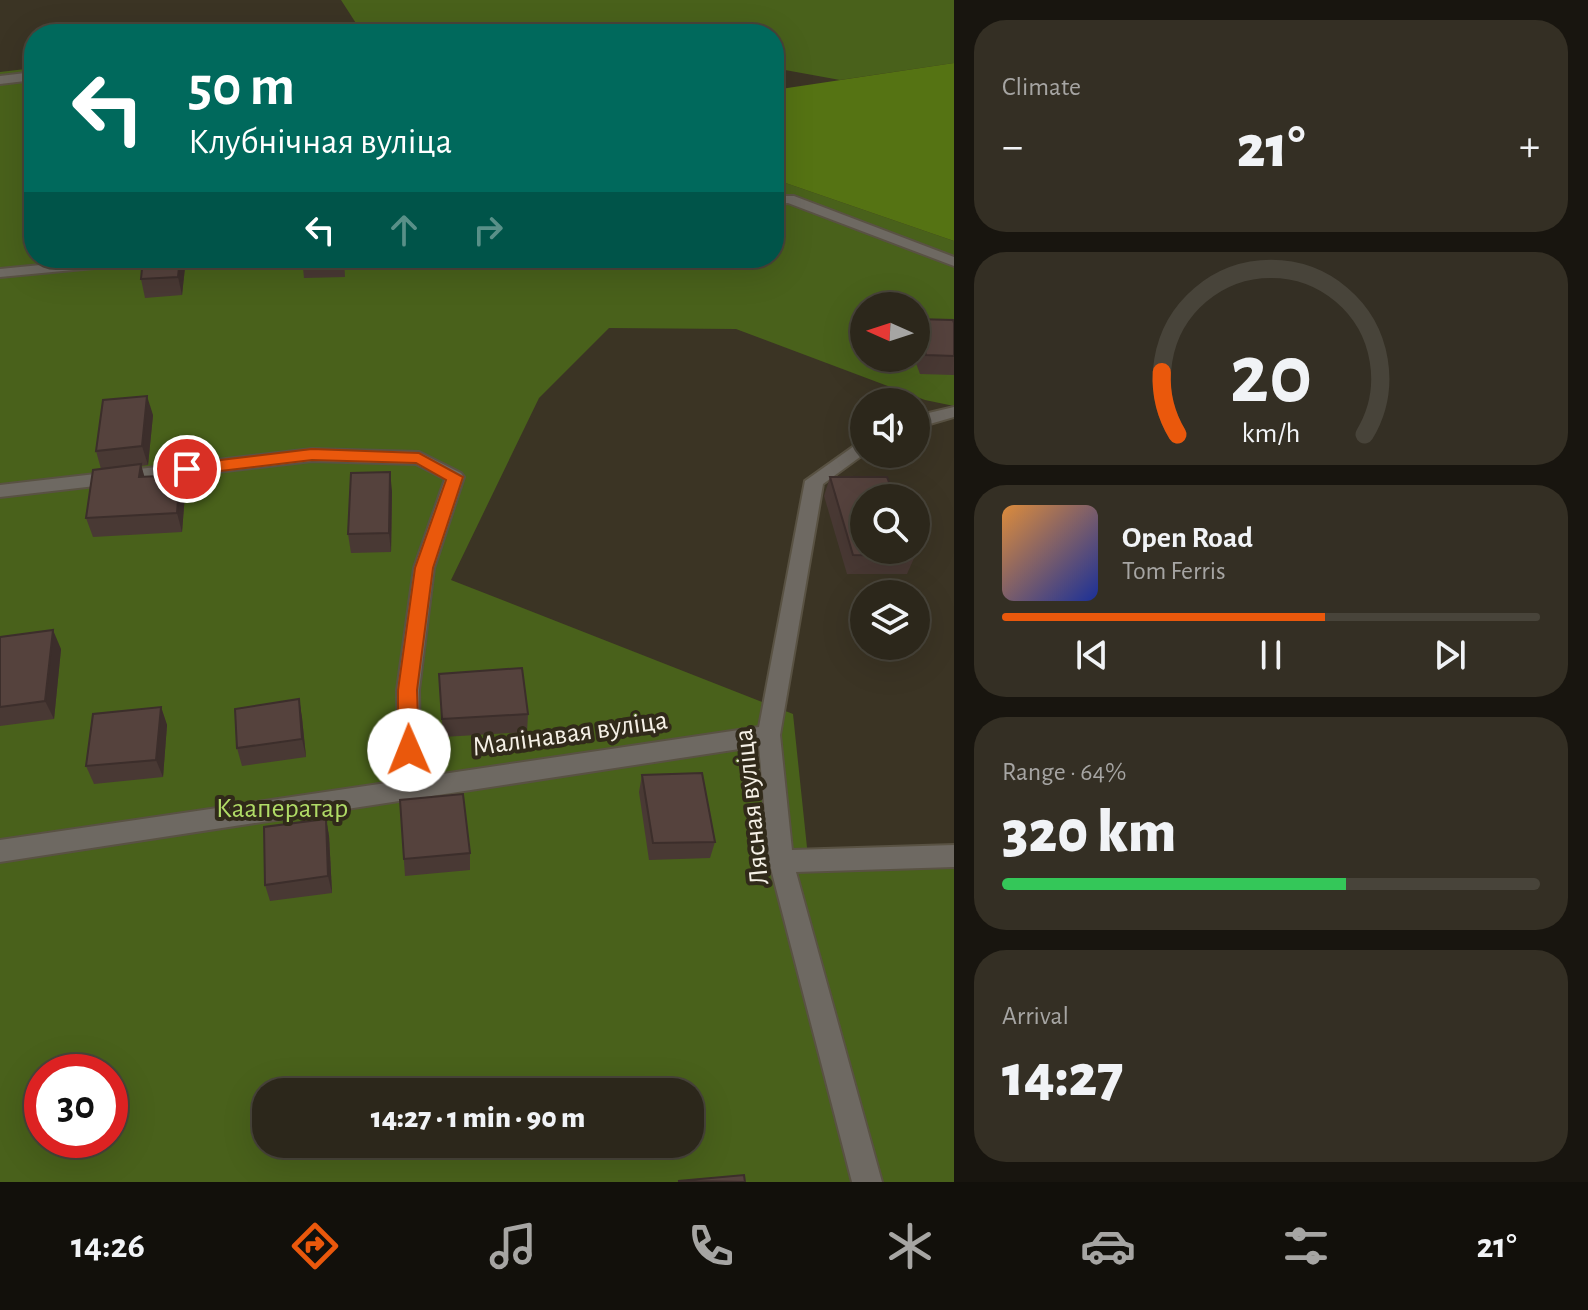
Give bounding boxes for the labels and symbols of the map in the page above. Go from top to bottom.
north arrow [850,292,930,372]
pin [153,435,221,503]
street label: Малінавая вуліца [471,706,670,762]
position arrow [367,708,451,792]
street label: Лясная вуліца [730,727,774,887]
park label: Кааператар [216,795,348,823]
speed limit sign: 30 [24,1054,128,1158]

